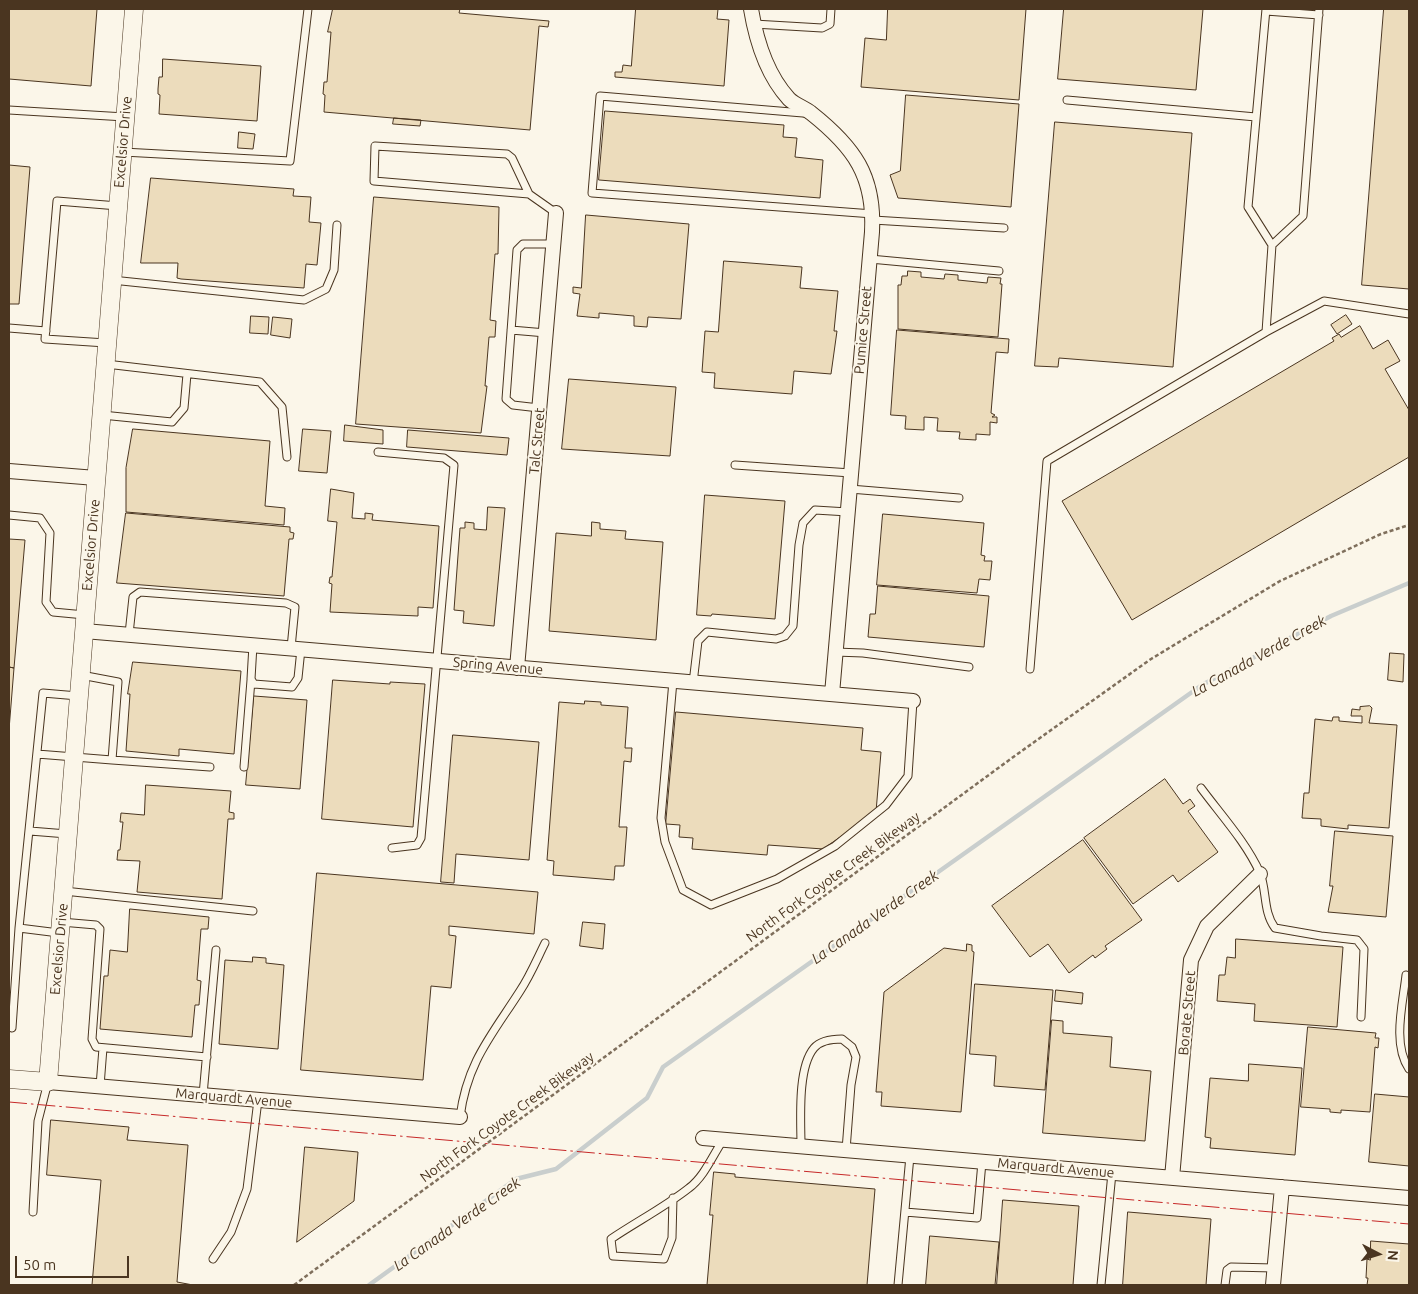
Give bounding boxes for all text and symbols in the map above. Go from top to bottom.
street label: Excelsior Drive [111,95,135,189]
street label: Pumice Street [851,285,875,375]
street label: Talc Street [526,407,548,475]
street label: Excelsior Drive [79,498,103,592]
water label: La Canada Verde Creek [1189,611,1329,701]
street label: Spring Avenue [452,654,544,678]
street label: North Fork Coyote Creek Bikeway [743,808,923,946]
water label: La Canada Verde Creek [808,866,942,968]
street label: Excelsior Drive [47,902,71,996]
street label: Borate Street [1175,970,1199,1056]
street label: North Fork Coyote Creek Bikeway [417,1048,597,1186]
street label: Marquardt Avenue [175,1085,293,1111]
street label: Marquardt Avenue [997,1155,1115,1181]
water label: La Canada Verde Creek [390,1173,524,1275]
north arrow [1353,1229,1403,1279]
scale bar [18,1246,131,1278]
text: N [1385,1249,1401,1261]
text: 50 m [23,1256,56,1273]

